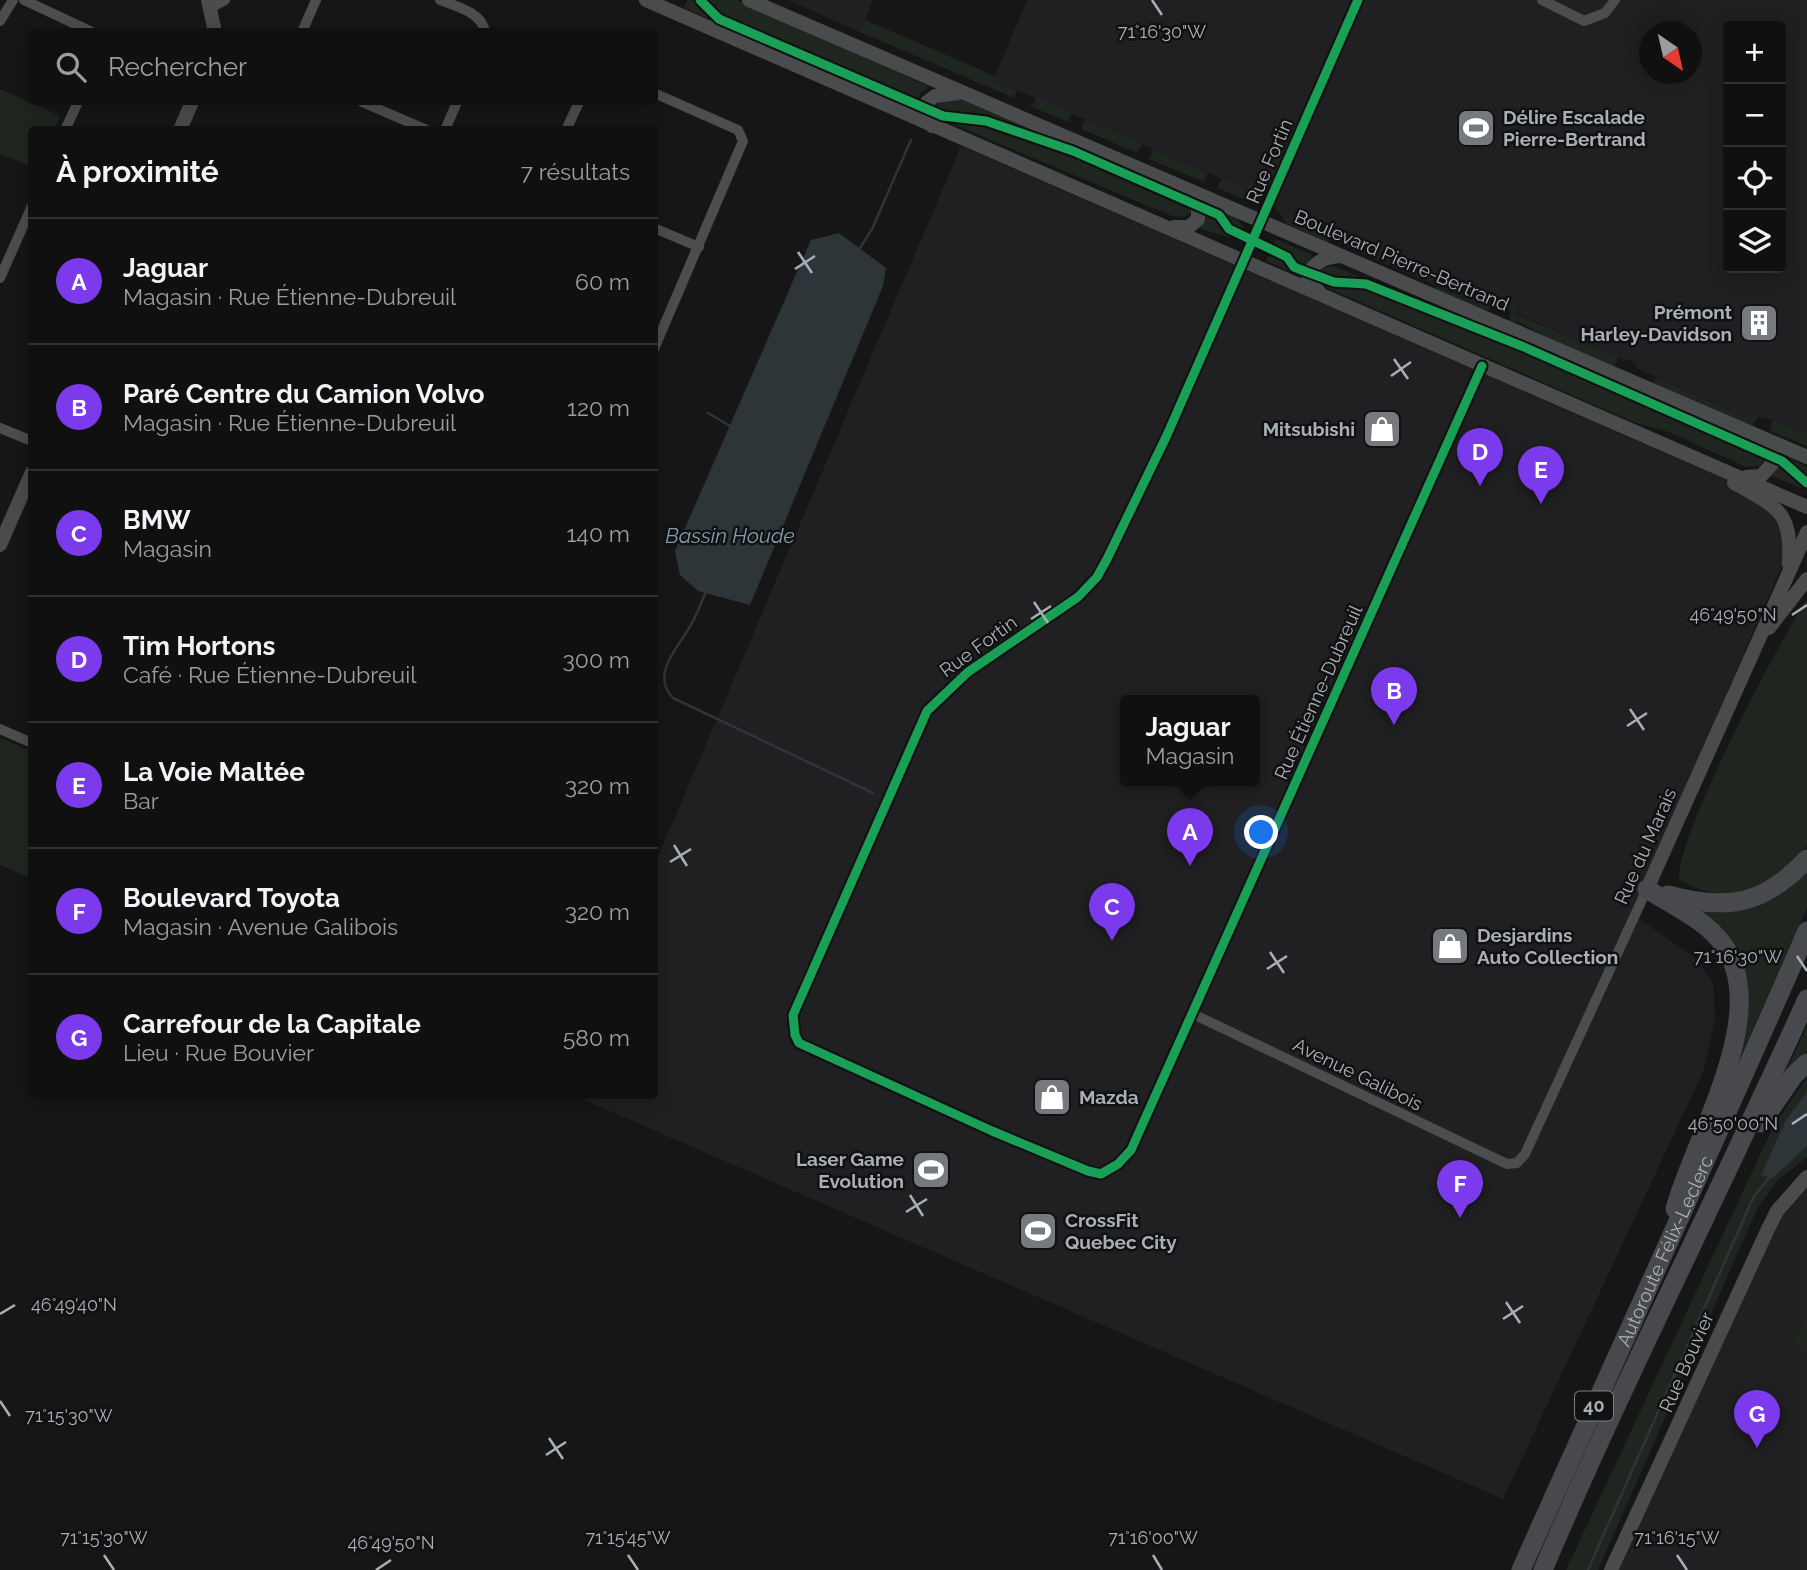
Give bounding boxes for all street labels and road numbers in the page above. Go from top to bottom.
street label: Rue Fortin [1241,115,1297,207]
street label: Boulevard Pierre-Bertrand [1292,205,1512,315]
street label: Rue Étienne-Dubreuil [1270,601,1367,783]
street label: Rue Fortin [935,611,1021,681]
street label: Rue du Marais [1610,785,1680,907]
street label: Avenue Galibois [1290,1033,1426,1115]
street label: Autoroute Félix-Leclerc [1612,1152,1717,1350]
street label: Rue Bouvier [1654,1308,1718,1415]
road number: 40 [1575,1392,1613,1420]

